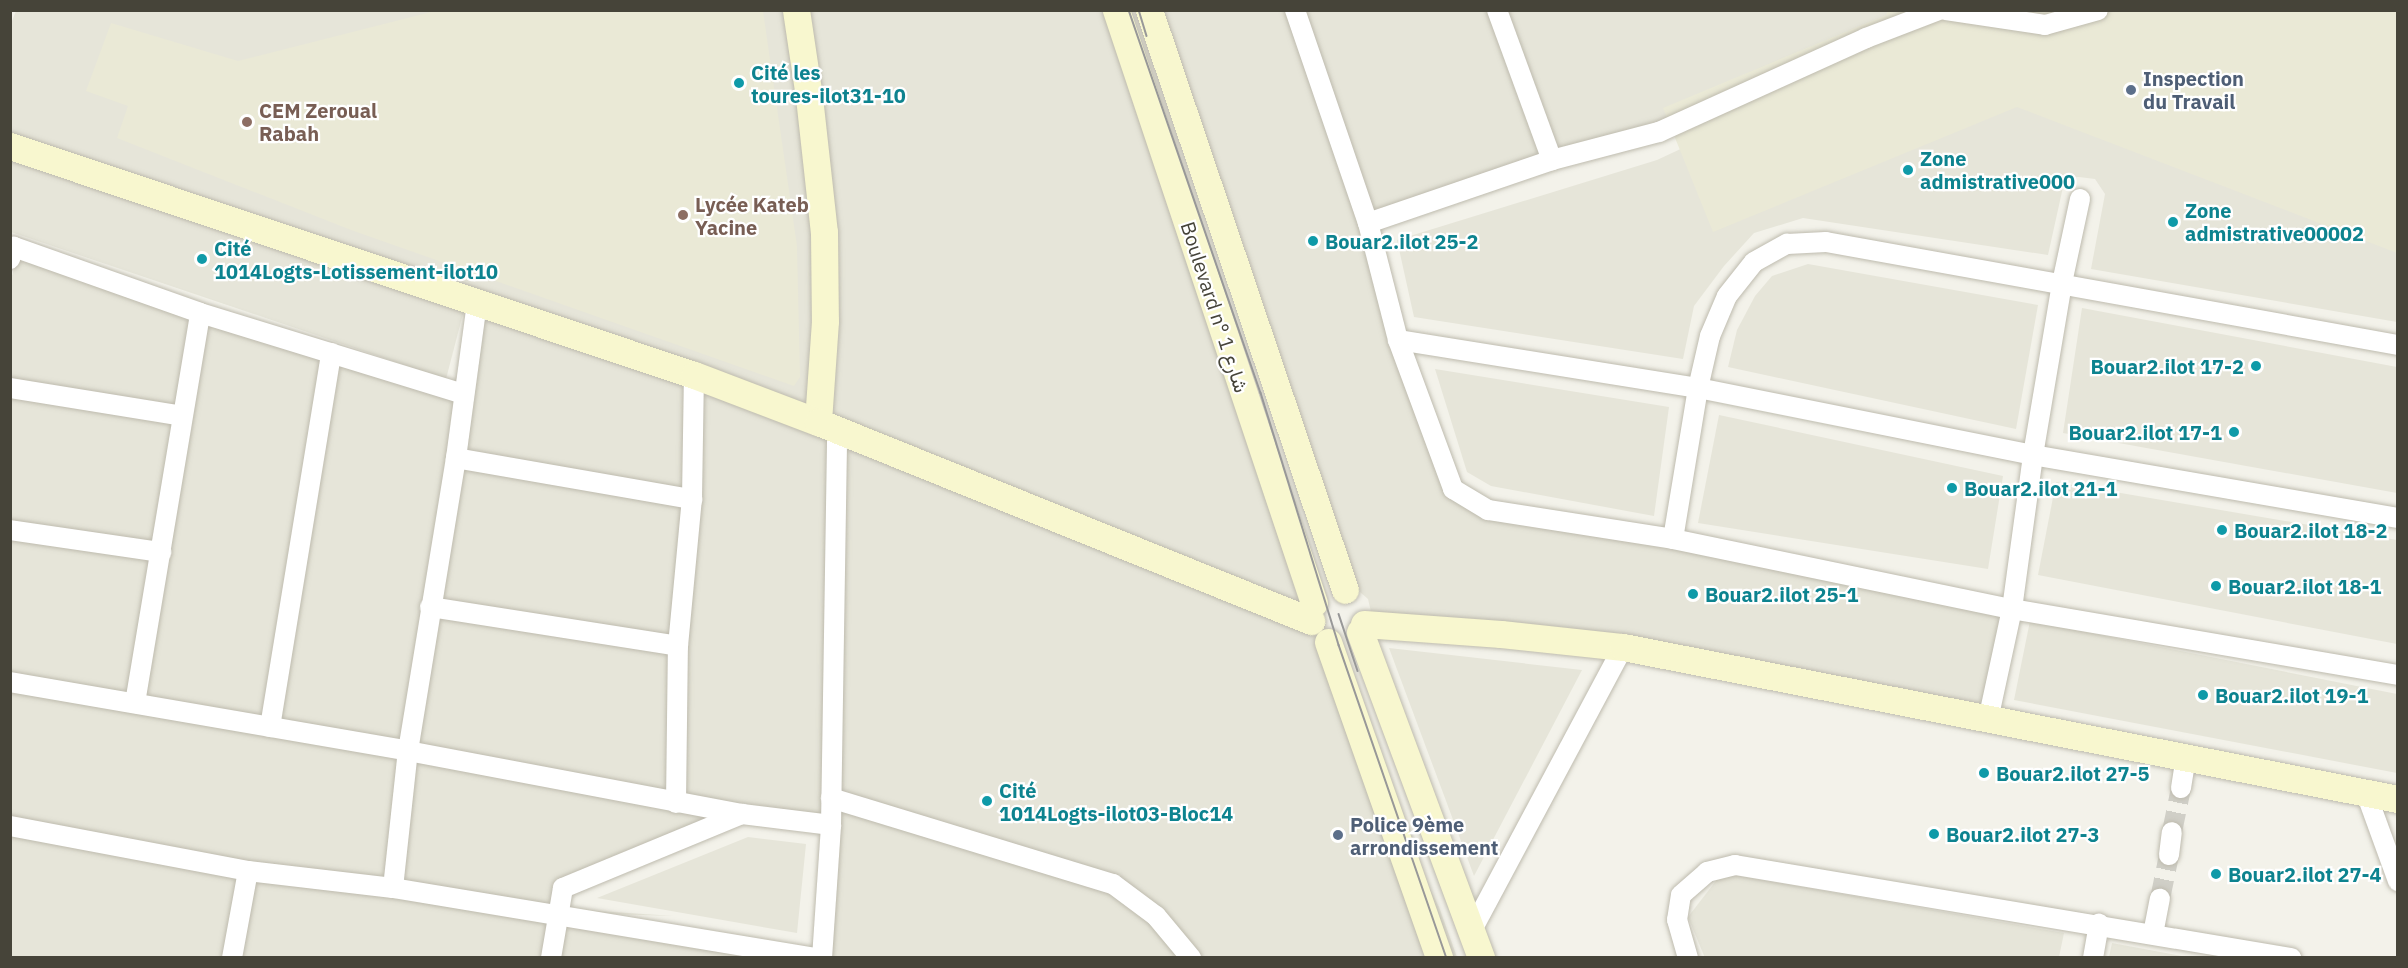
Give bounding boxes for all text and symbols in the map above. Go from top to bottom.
place label: Cité les toures-ilot31-10 [751,60,906,107]
place label: Inspection du Travail [2143,66,2244,113]
marker: Cité les toures-ilot31-10 [732,76,746,90]
marker: Inspection du Travail [2124,83,2138,97]
place label: CEM Zeroual Rabah [259,98,377,145]
marker: CEM Zeroual Rabah [240,115,254,129]
place label: Zone admistrative000 [1920,146,2075,193]
marker: Zone admistrative000 [1901,163,1915,177]
place label: Lycée Kateb Yacine [695,192,809,239]
place label: Zone admistrative00002 [2185,198,2364,245]
marker: Lycée Kateb Yacine [676,208,690,222]
marker: Zone admistrative00002 [2166,215,2180,229]
street label: Boulevard n° شارع 1 [1176,219,1254,395]
place label: Bouar2.ilot 25-2 [1325,229,1479,253]
marker: Bouar2.ilot 25-2 [1306,234,1320,248]
place label: Cité 1014Logts-Lotissement-ilot10 [214,236,498,283]
marker: Cité 1014Logts-Lotissement-ilot10 [195,252,209,266]
place label: Bouar2.ilot 17-2 [2090,354,2244,378]
marker: Bouar2.ilot 17-2 [2249,359,2263,373]
place label: Bouar2.ilot 17-1 [2068,420,2222,444]
marker: Bouar2.ilot 17-1 [2227,425,2241,439]
place label: Bouar2.ilot 21-1 [1964,476,2118,500]
marker: Bouar2.ilot 21-1 [1945,481,1959,495]
place label: Bouar2.ilot 18-2 [2234,518,2388,542]
marker: Bouar2.ilot 18-2 [2215,523,2229,537]
place label: Bouar2.ilot 18-1 [2228,574,2382,598]
marker: Bouar2.ilot 18-1 [2209,579,2223,593]
place label: Bouar2.ilot 25-1 [1705,582,1859,606]
marker: Bouar2.ilot 25-1 [1686,587,1700,601]
place label: Bouar2.ilot 19-1 [2215,683,2369,707]
marker: Bouar2.ilot 19-1 [2196,688,2210,702]
place label: Bouar2.ilot 27-5 [1996,761,2150,785]
marker: Bouar2.ilot 27-5 [1977,766,1991,780]
place label: Cité 1014Logts-ilot03-Bloc14 [999,778,1233,825]
marker: Cité 1014Logts-ilot03-Bloc14 [980,794,994,808]
place label: Police 9ème arrondissement [1350,812,1498,859]
place label: Bouar2.ilot 27-3 [1946,822,2100,846]
marker: Bouar2.ilot 27-3 [1927,827,1941,841]
marker: Police 9ème arrondissement [1331,828,1345,842]
place label: Bouar2.ilot 27-4 [2228,862,2382,886]
marker: Bouar2.ilot 27-4 [2209,867,2223,881]

